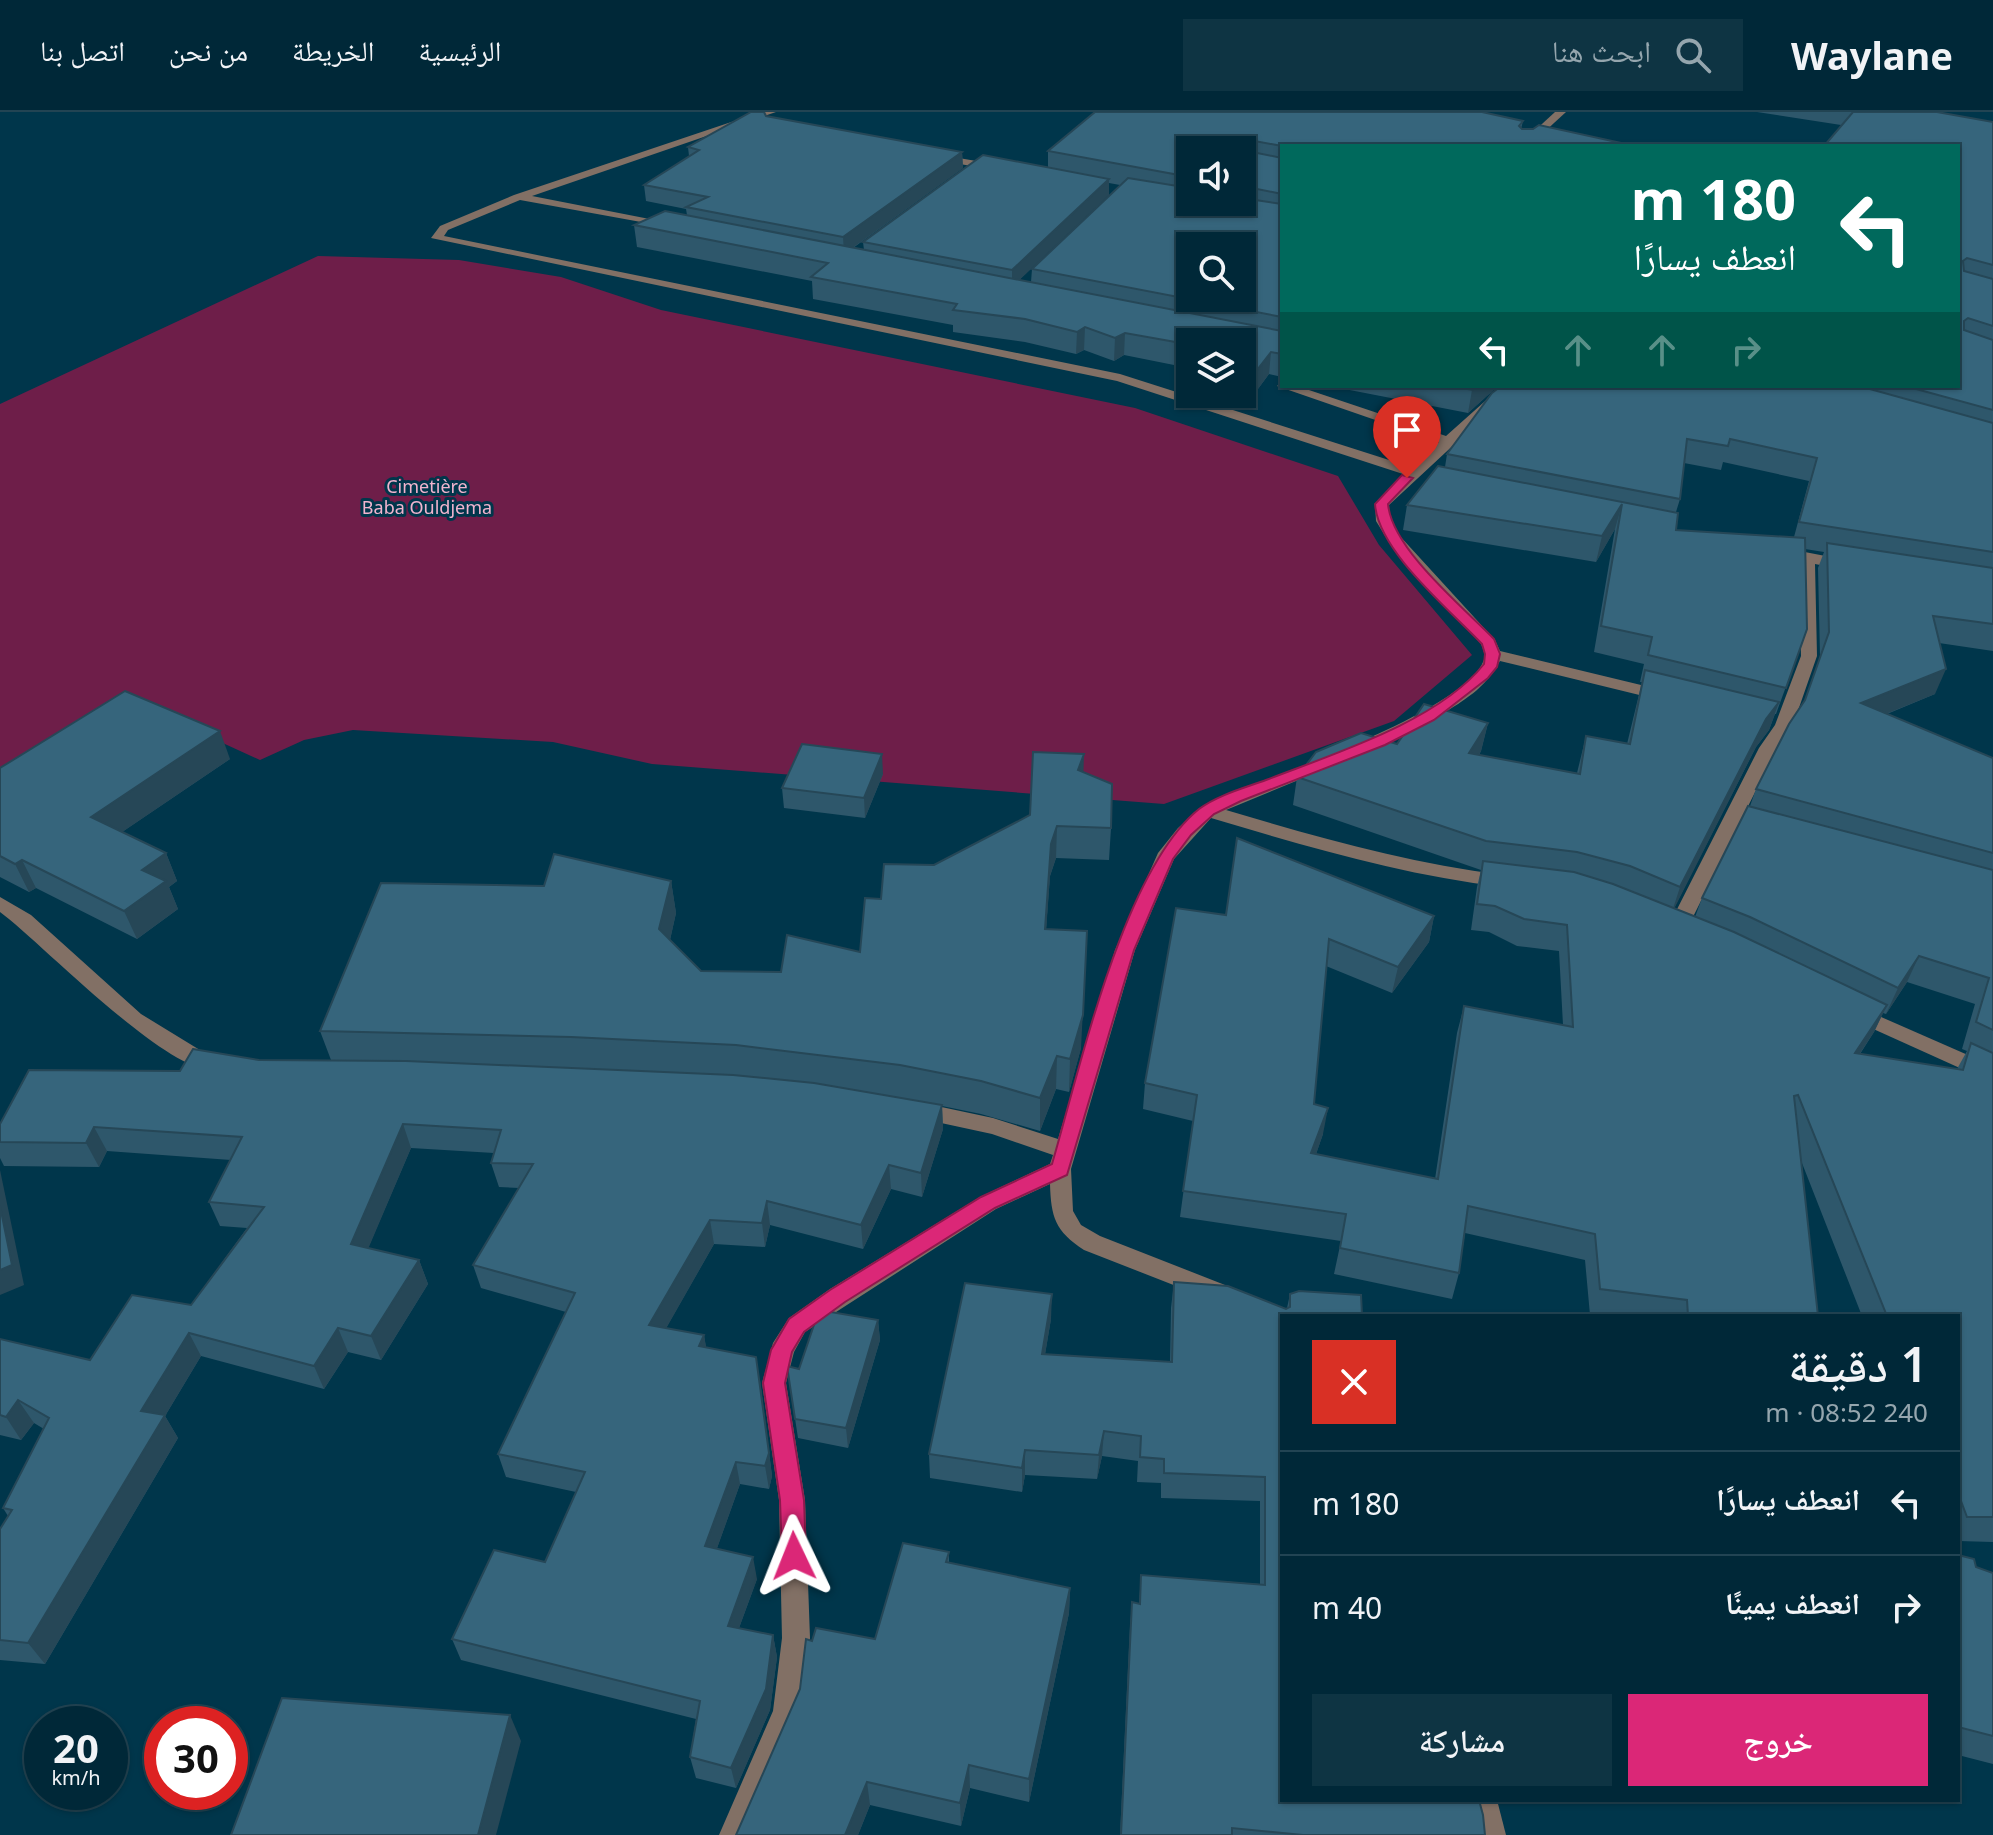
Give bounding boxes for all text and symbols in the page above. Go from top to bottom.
search box [1183,19,1743,91]
text: Waylane [1791,29,1953,81]
text: ابحث هنا [1552,30,1651,71]
text: اتصل بنا [40,31,125,69]
text: من نحن [169,31,248,69]
text: الخريطة [292,31,374,69]
text: الرئيسية [418,31,501,69]
icon: search [1671,33,1715,77]
map controls [1176,136,1256,408]
button: sound [1176,136,1256,216]
text: 180 m [1631,160,1796,236]
icon: left [1824,176,1928,280]
button: search [1176,232,1256,312]
text: انعطف يسارًا [1633,232,1796,281]
button: layers [1176,328,1256,408]
icon: left [1472,328,1516,372]
icon: ahead [1556,328,1600,372]
icon: ahead [1640,328,1684,372]
icon: right [1724,328,1768,372]
pin [1373,396,1441,478]
icon: arrive [1385,408,1429,452]
park label: Cimetière Baba Ouldjema [362,474,492,519]
text: 1 دقيقة [1788,1331,1928,1396]
button: close [1312,1340,1396,1424]
text: 240 m · 08:52 [1765,1394,1928,1430]
text: انعطف يسارًا [1716,1478,1860,1519]
icon: left [1884,1481,1928,1525]
text: 180 m [1312,1483,1399,1524]
position arrow [752,1514,836,1598]
text: انعطف يمينًا [1725,1582,1860,1623]
icon: right [1884,1585,1928,1629]
text: 40 m [1312,1587,1382,1628]
button: مشاركة [1312,1694,1612,1786]
button: خروج [1628,1694,1928,1786]
speed limit sign: 30 [144,1706,248,1810]
text: 20 [53,1720,99,1775]
text: km/h [51,1764,101,1791]

